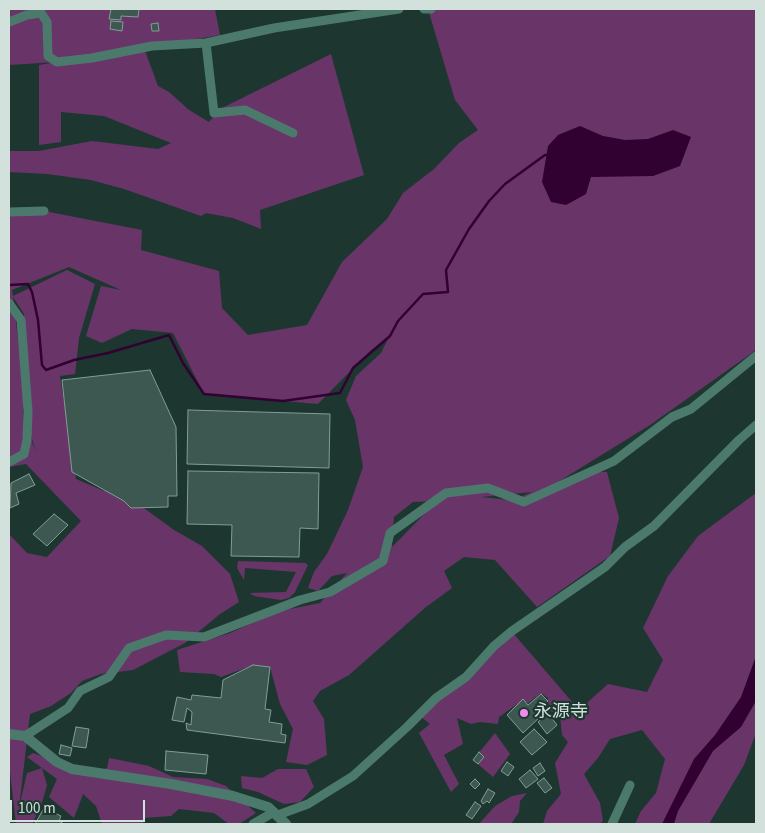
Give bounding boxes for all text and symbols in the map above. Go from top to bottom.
place label: 永源寺 [534,702,588,724]
marker: 永源寺 [518,707,530,719]
scale bar [12,790,148,822]
text: 100 m [18,798,56,819]

